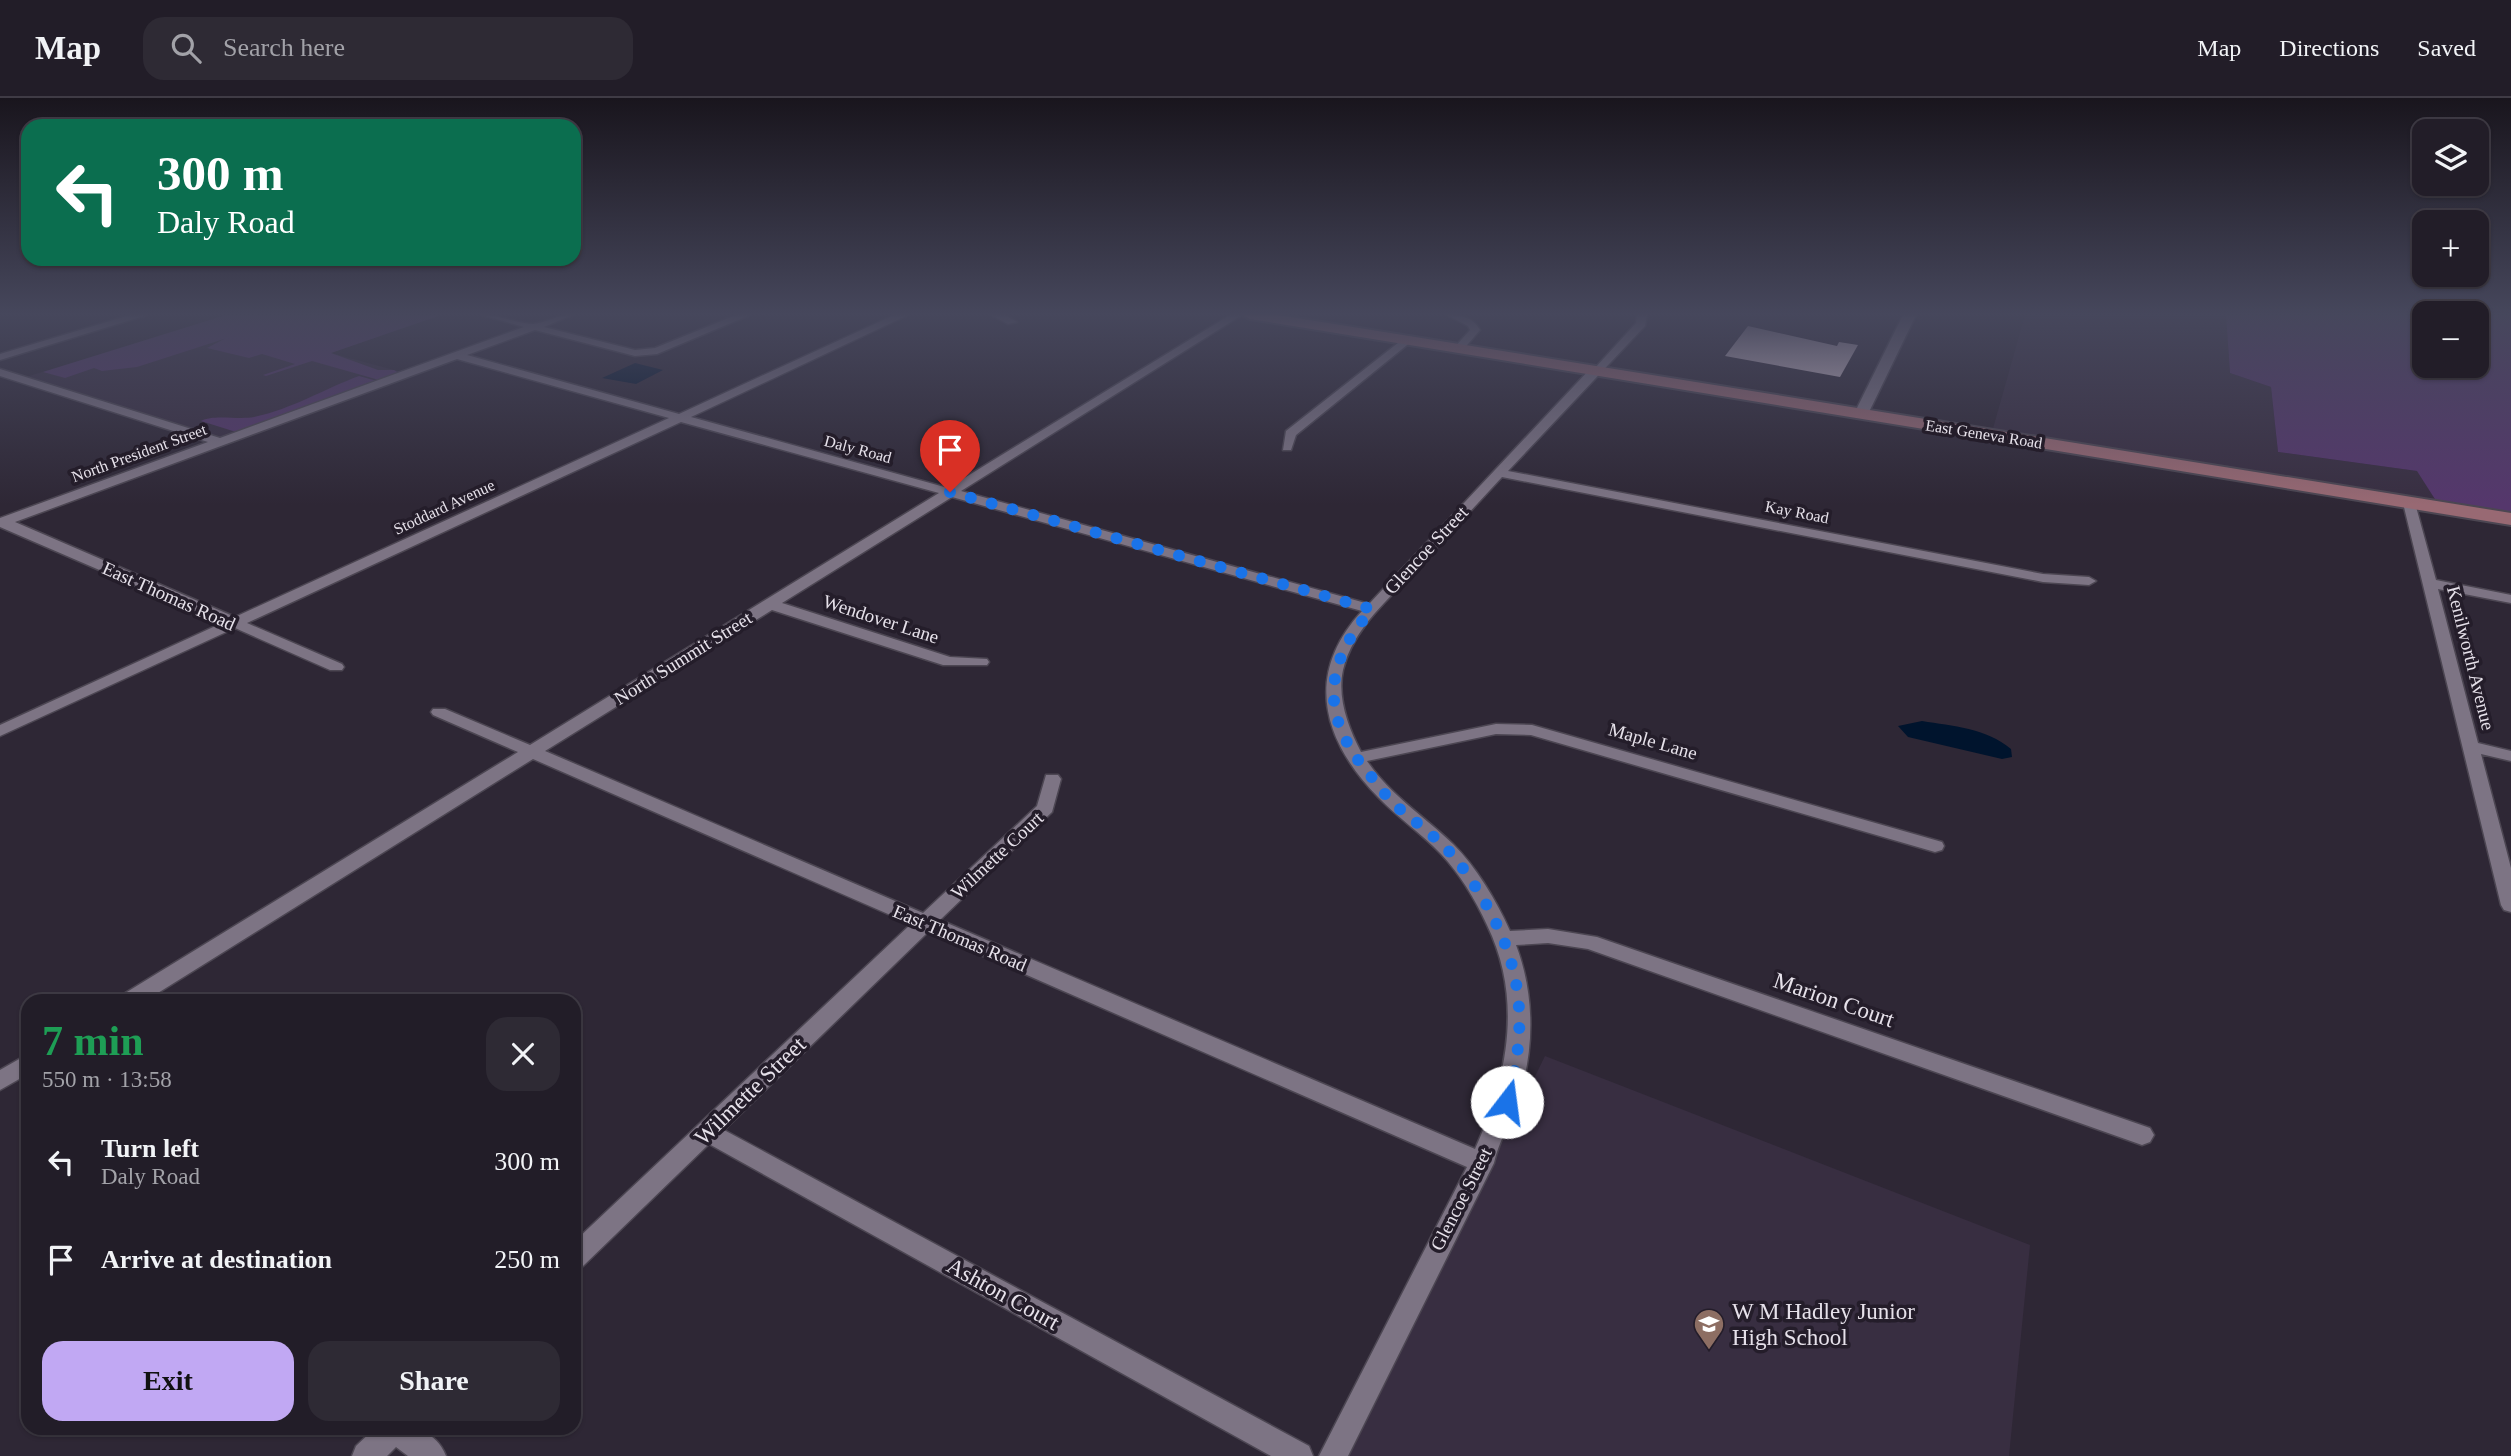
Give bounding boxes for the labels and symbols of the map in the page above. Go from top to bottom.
street label: East Geneva Road [1924,416,2044,452]
pin [920,420,980,492]
street label: North President Street [69,421,209,485]
street label: Daly Road [822,432,893,467]
street label: Stoddard Avenue [391,476,497,538]
street label: Kay Road [1764,498,1830,527]
street label: Glencoe Street [1380,501,1472,598]
street label: East Thomas Road [99,557,239,635]
street label: Kenilworth Avenue [2443,584,2499,732]
street label: Wendover Lane [821,590,941,648]
street label: North Summit Street [610,607,756,709]
street label: Maple Lane [1606,718,1700,764]
street label: Wilmette Court [947,807,1048,903]
street label: East Thomas Road [890,900,1030,976]
street label: Marion Court [1770,968,1898,1033]
street label: Wilmette Street [690,1032,811,1150]
position arrow [1470,1065,1544,1139]
street label: Glencoe Street [1426,1144,1496,1254]
street label: Ashton Court [942,1253,1064,1335]
place label: W M Hadley Junior High School [1732,1299,1915,1350]
school or university icon: W M Hadley Junior High School [1692,1307,1726,1351]

